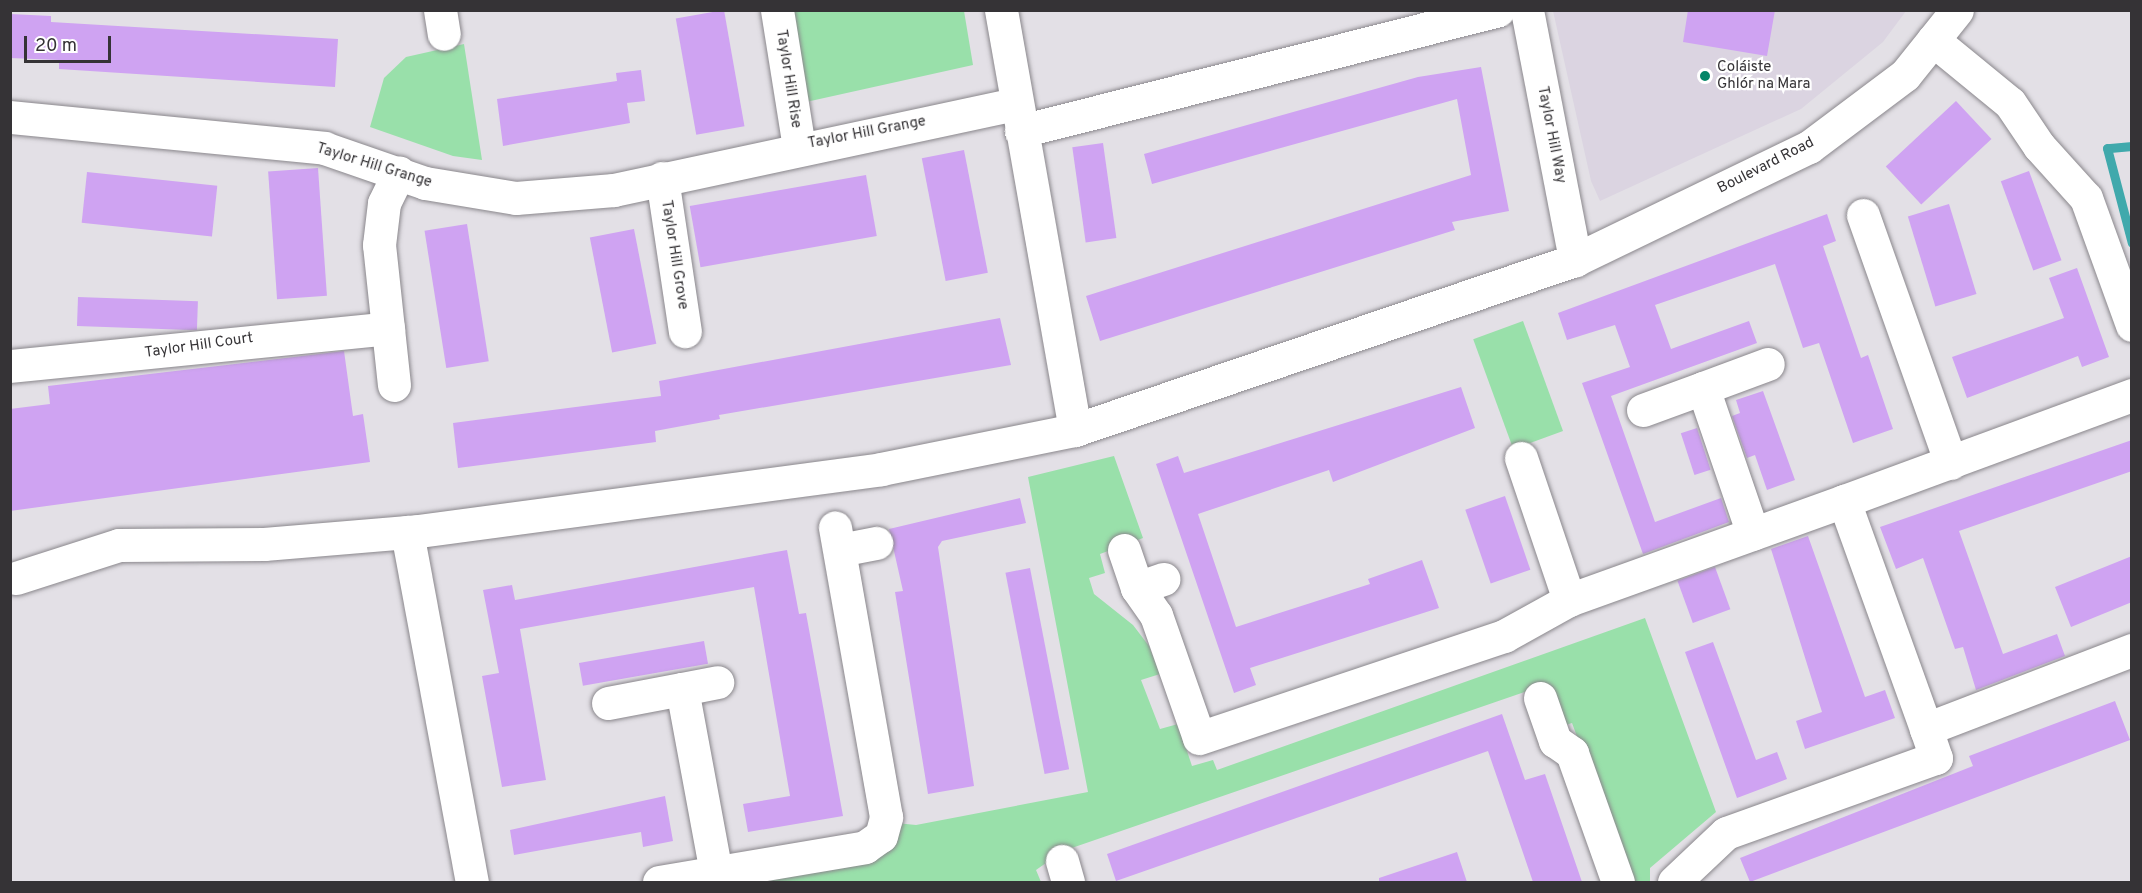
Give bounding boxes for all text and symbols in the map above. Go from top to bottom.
scale bar [27,24,114,62]
street label: Taylor Hill Rise [771,28,805,130]
text: 20 m [35,35,77,58]
place label: Coláiste Ghlór na Mara [1717,58,1810,93]
marker: Coláiste Ghlór na Mara [1698,69,1712,83]
street label: Taylor Hill Way [1533,85,1569,185]
street label: Taylor Hill Grange [806,113,928,153]
street label: Boulevard Road [1715,134,1817,198]
street label: Taylor Hill Grange [314,140,434,192]
street label: Taylor Hill Grove [656,199,692,311]
street label: Taylor Hill Court [144,329,254,363]

